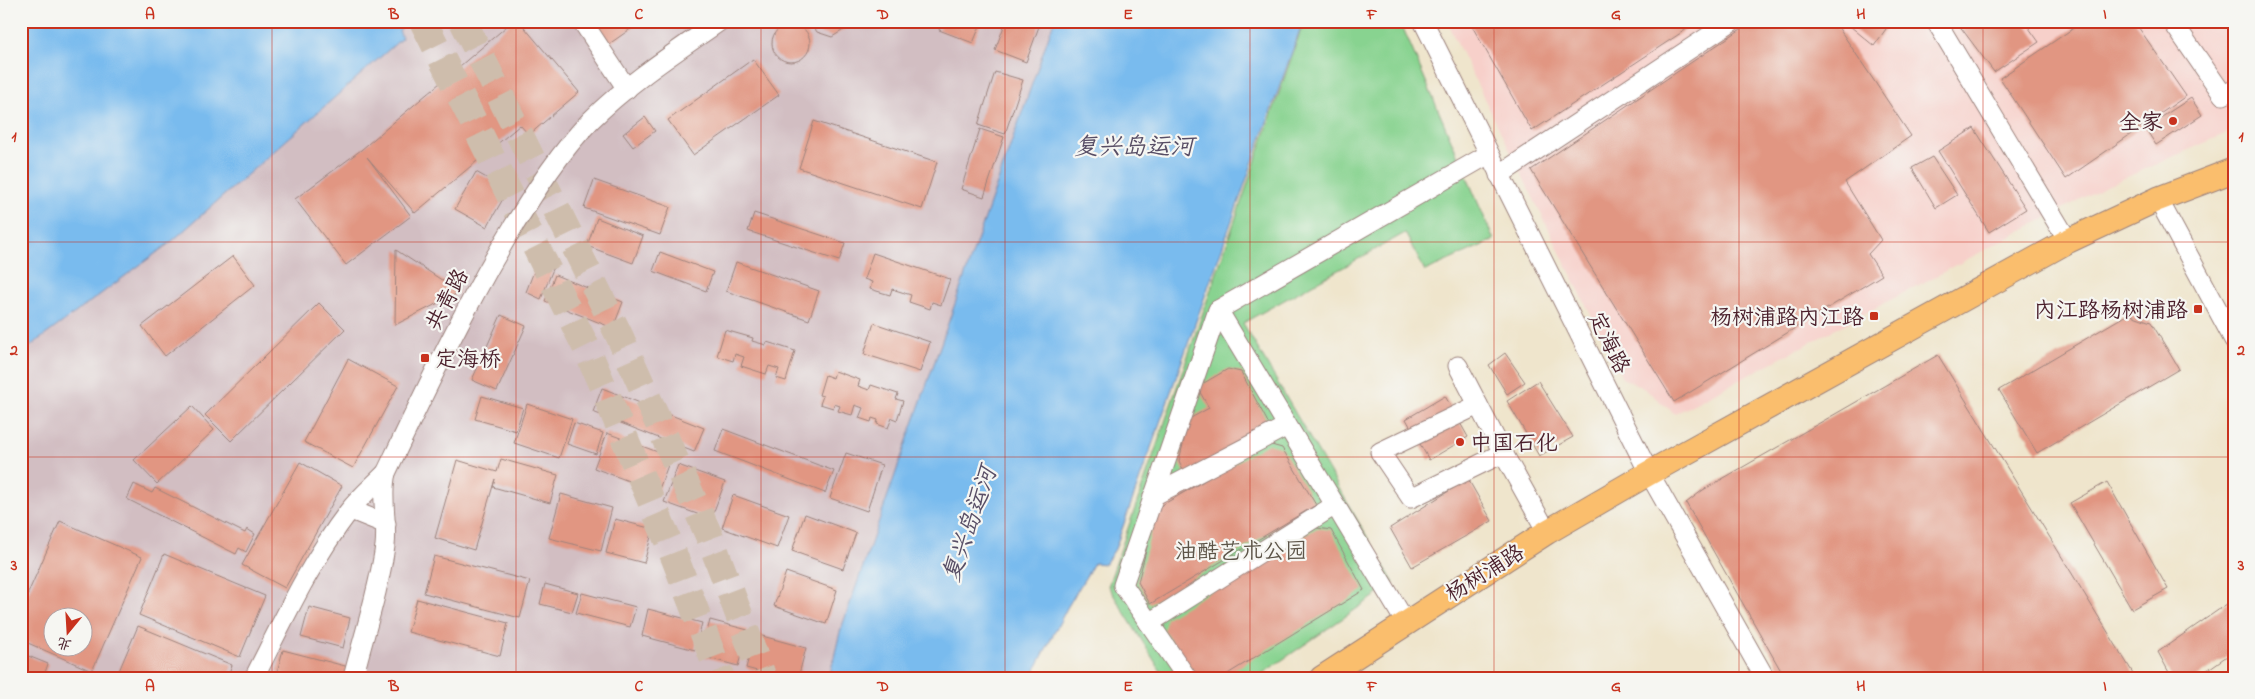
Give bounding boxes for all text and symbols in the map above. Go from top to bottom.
text: A [145,3,155,27]
text: B [388,3,400,27]
text: C [635,3,644,27]
text: D [876,3,889,27]
text: E [1123,3,1133,27]
text: F [1366,3,1378,27]
text: G [1611,3,1621,27]
text: H [1856,3,1866,27]
text: I [2103,3,2107,27]
place label: 全家 [2119,108,2163,140]
marker: 全家 [2167,115,2179,127]
text: 1 [11,125,17,149]
text: 1 [2238,125,2244,149]
water label: 复兴岛运河 [1074,131,1198,166]
street label: 共青路 [419,264,478,337]
place label: 内江路杨树浦路 [2034,296,2188,328]
place label: 杨树浦路内江路 [1710,303,1864,335]
marker: 内江路杨树浦路 [2192,303,2204,315]
street label: 定海路 [1578,307,1637,380]
marker: 杨树浦路内江路 [1868,310,1880,322]
text: 2 [9,339,18,363]
text: 2 [2236,339,2245,363]
place label: 定海桥 [435,345,501,377]
marker: 定海桥 [419,352,431,364]
place label: 中国石化 [1470,429,1558,461]
marker: 中国石化 [1454,436,1466,448]
water label: 复兴岛运河 [935,459,1009,587]
park label: 油酷艺术公园 [1175,537,1307,569]
street label: 杨树浦路 [1440,538,1531,611]
text: 3 [10,554,18,578]
text: 3 [2237,554,2245,578]
north arrow [42,606,92,656]
text: 北 [55,631,74,655]
text: A [145,675,155,699]
text: B [388,675,400,699]
text: C [635,675,644,699]
text: D [876,675,889,699]
text: E [1123,675,1133,699]
text: F [1366,675,1378,699]
text: G [1611,675,1621,699]
text: H [1856,675,1866,699]
text: I [2103,675,2107,699]

